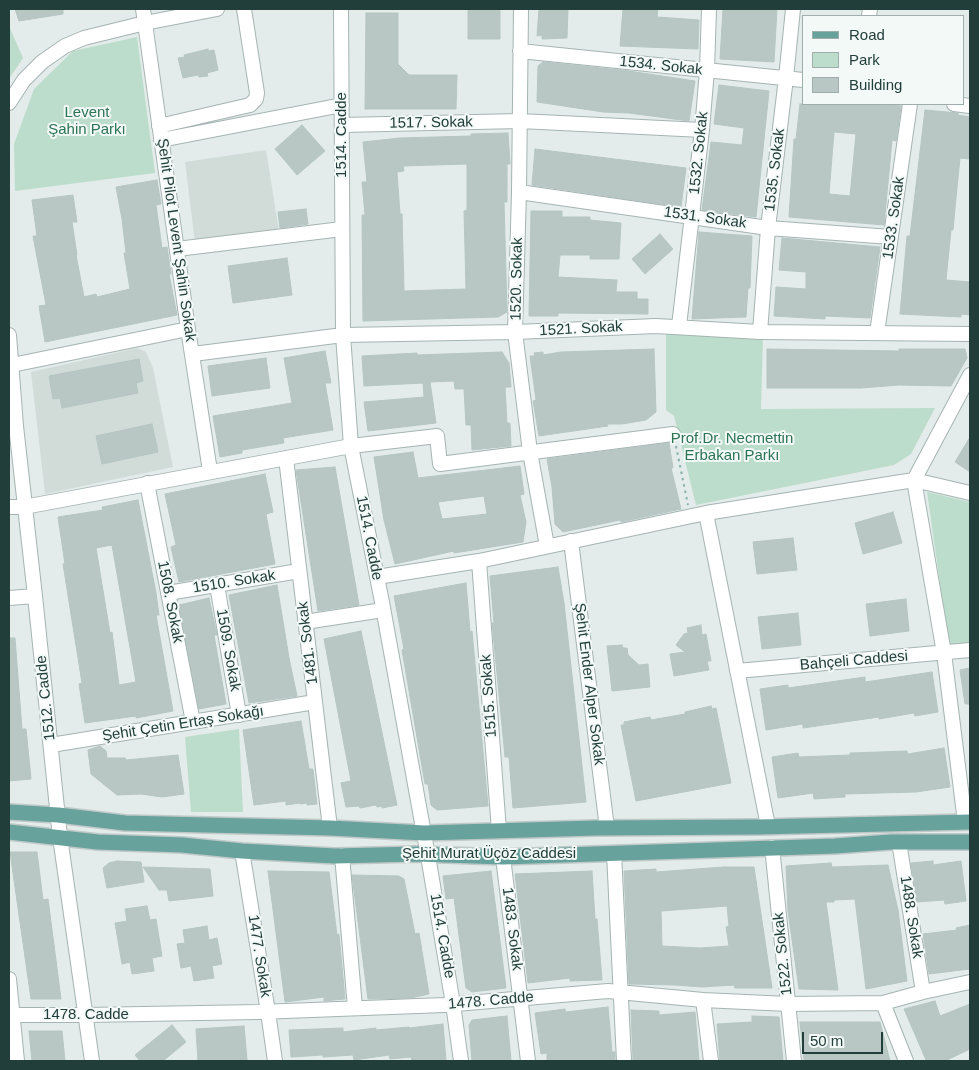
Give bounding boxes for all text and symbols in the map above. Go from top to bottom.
legend [802,15,964,105]
text: Road [849,26,885,43]
text: Park [849,51,880,68]
street label: 1534. Sokak [619,53,703,79]
text: Building [849,76,902,93]
street label: 1514. Cadde [333,92,351,178]
park label: Levent Şahin Parkı [48,104,126,139]
street label: 1532. Sokak [686,111,712,195]
street label: 1517. Sokak [389,113,473,133]
street label: 1535. Sokak [761,128,789,212]
street label: Şehit Pilot Levent Şahin Sokak [153,137,199,343]
street label: 1533. Sokak [879,175,909,261]
street label: 1531. Sokak [662,203,748,233]
street label: 1520. Sokak [507,237,527,321]
street label: 1521. Sokak [539,318,623,340]
park label: Prof.Dr. Necmettin Erbakan Parkı [671,430,793,465]
street label: 1514. Cadde [352,494,386,582]
street label: 1508. Sokak [153,559,187,645]
street label: 1510. Sokak [191,567,277,597]
street label: 1481. Sokak [294,601,322,685]
street label: Şehit Ender Alper Sokak [570,602,608,766]
street label: 1509. Sokak [212,607,244,693]
street label: Bahçeli Caddesi [799,647,909,675]
street label: 1512. Cadde [33,654,59,742]
street label: 1515. Sokak [477,654,501,738]
street label: Şehit Çetin Ertaş Sokağı [101,702,265,746]
street label: Şehit Murat Üçöz Caddesi [402,845,576,863]
street label: 1488. Sokak [896,874,926,960]
street label: 1483. Sokak [498,887,526,971]
street label: 1514. Cadde [426,892,458,980]
street label: 1522. Sokak [770,912,796,996]
street label: 1477. Sokak [244,913,274,999]
street label: 1478. Cadde [447,988,535,1014]
street label: 1478. Cadde [43,1006,129,1024]
scale bar [804,1022,885,1054]
text: 50 m [810,1032,843,1049]

